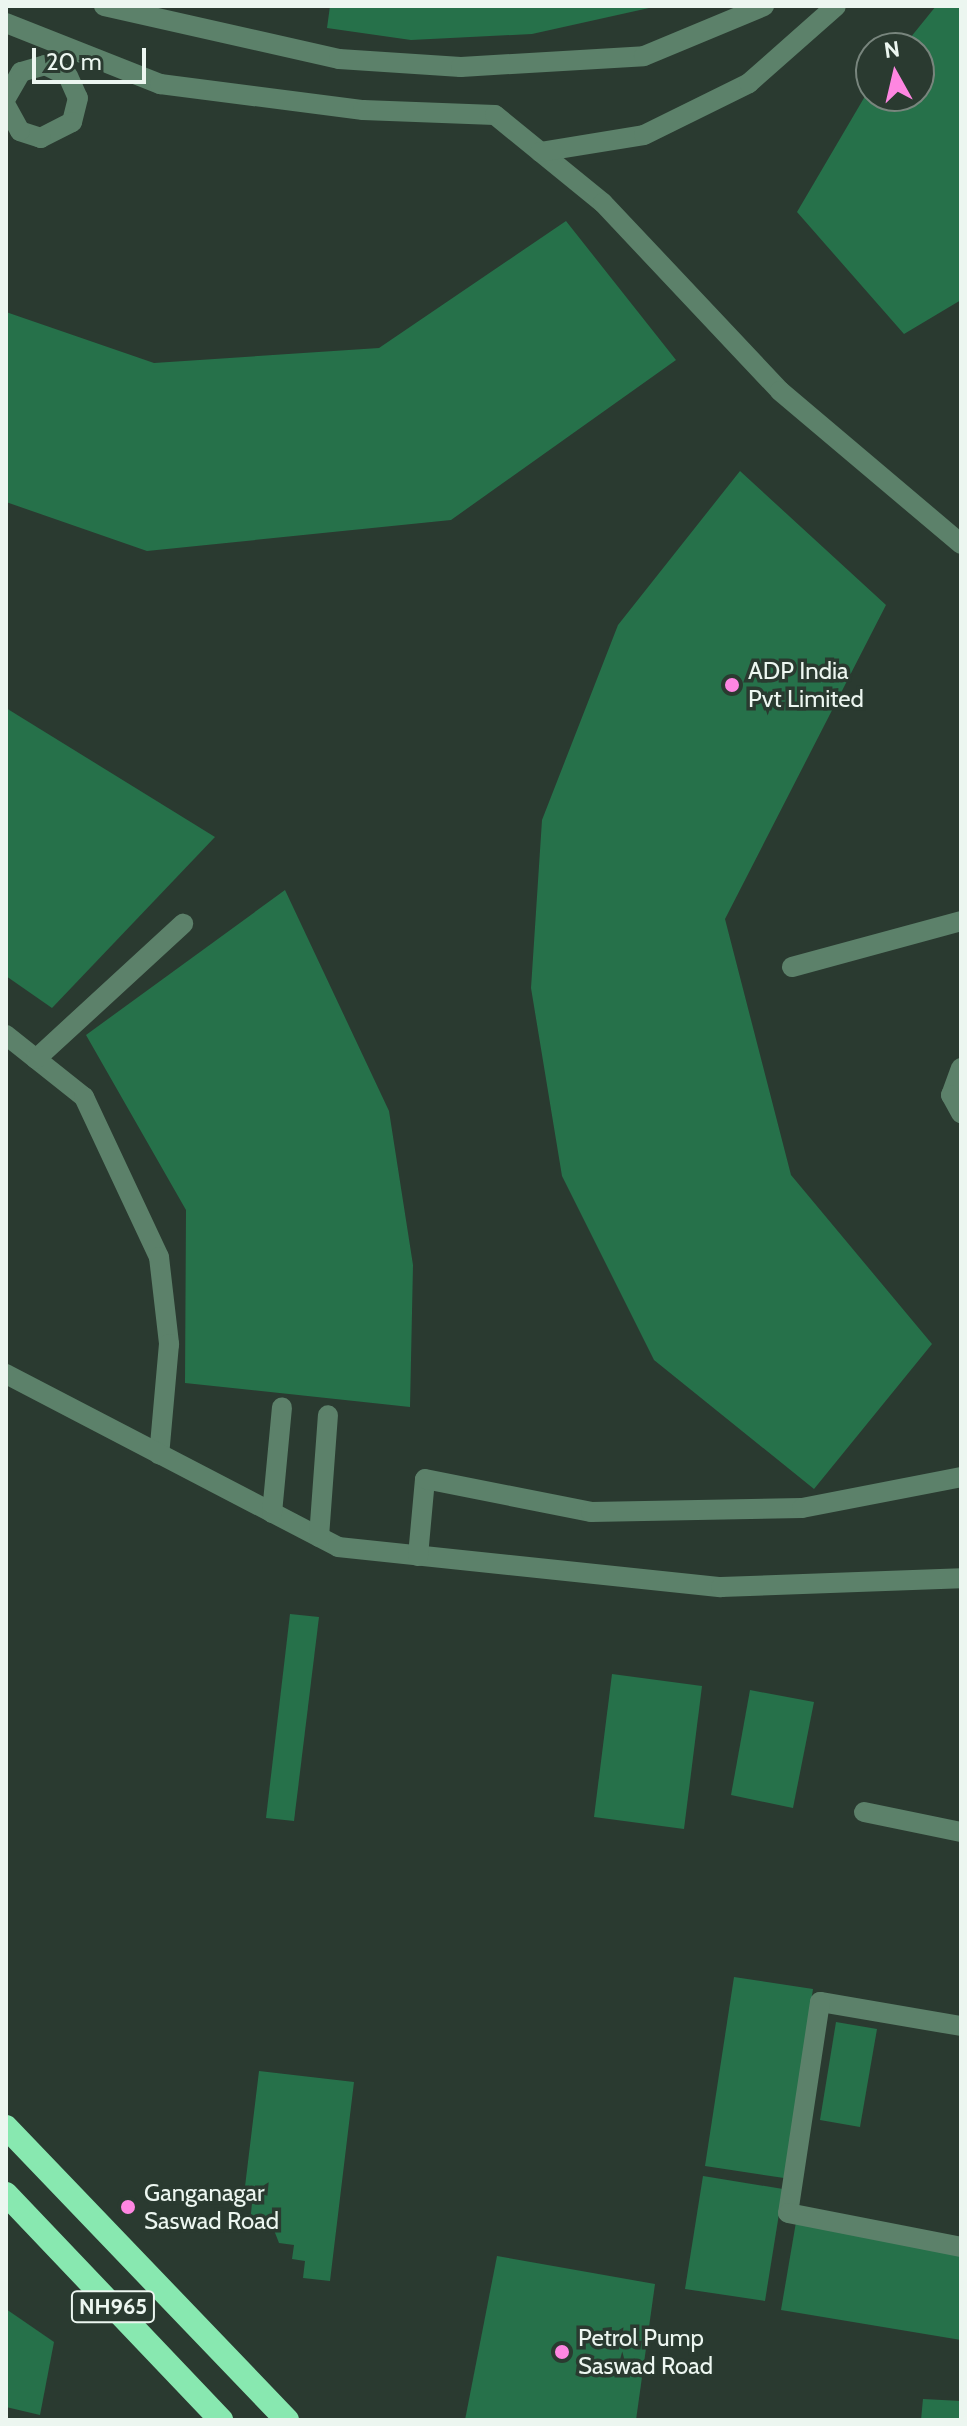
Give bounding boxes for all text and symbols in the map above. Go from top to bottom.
scale bar [36,32,150,82]
north arrow [855,32,935,112]
text: N [882,35,901,64]
text: 20 m [46,47,102,76]
place label: ADP India Pvt Limited [748,657,864,713]
marker: ADP India Pvt Limited [723,676,741,694]
place label: Ganganagar Saswad Road [144,2179,279,2235]
marker: Ganganagar Saswad Road [119,2198,137,2216]
road number: NH965 [69,2289,157,2325]
place label: Petrol Pump Saswad Road [578,2324,713,2380]
marker: Petrol Pump Saswad Road [553,2343,571,2361]

